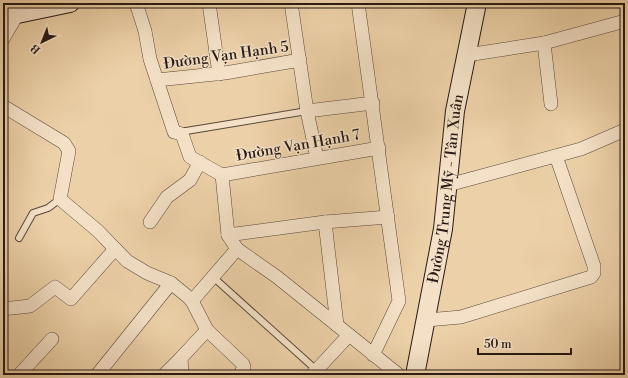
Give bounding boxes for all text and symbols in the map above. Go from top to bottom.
north arrow [22,22,62,62]
street label: Đường Vạn Hạnh 5 [162,37,290,74]
text: B [28,41,44,57]
street label: Đường Trung Mỹ - Tân Xuân [424,92,468,285]
street label: Đường Vạn Hạnh 7 [235,125,362,166]
scale bar [478,330,571,356]
text: 50 m [484,337,512,352]

